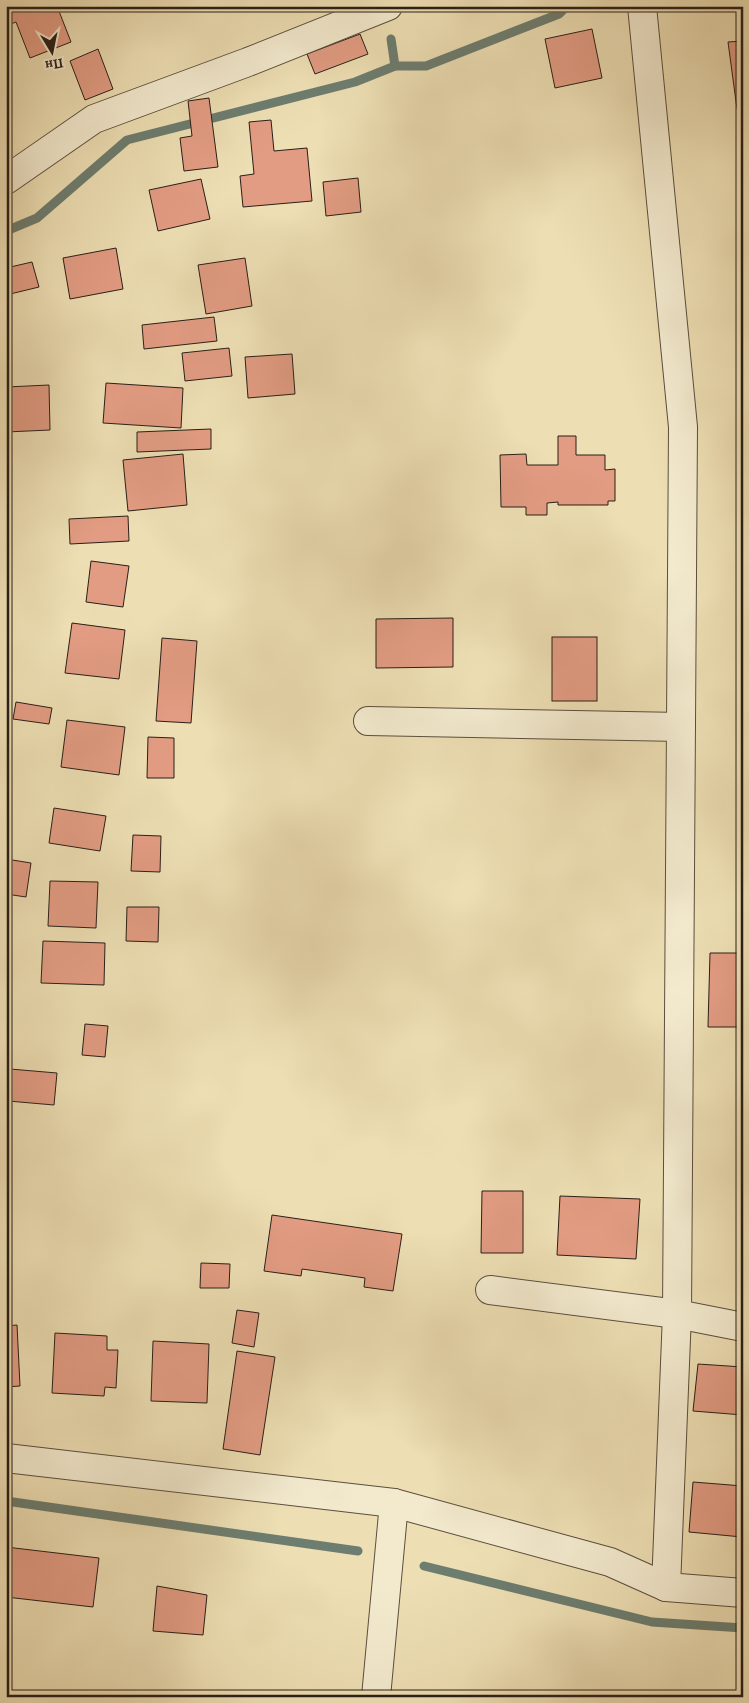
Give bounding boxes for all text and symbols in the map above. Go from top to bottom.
north arrow [28,28,78,78]
text: Пн [44,53,65,75]

